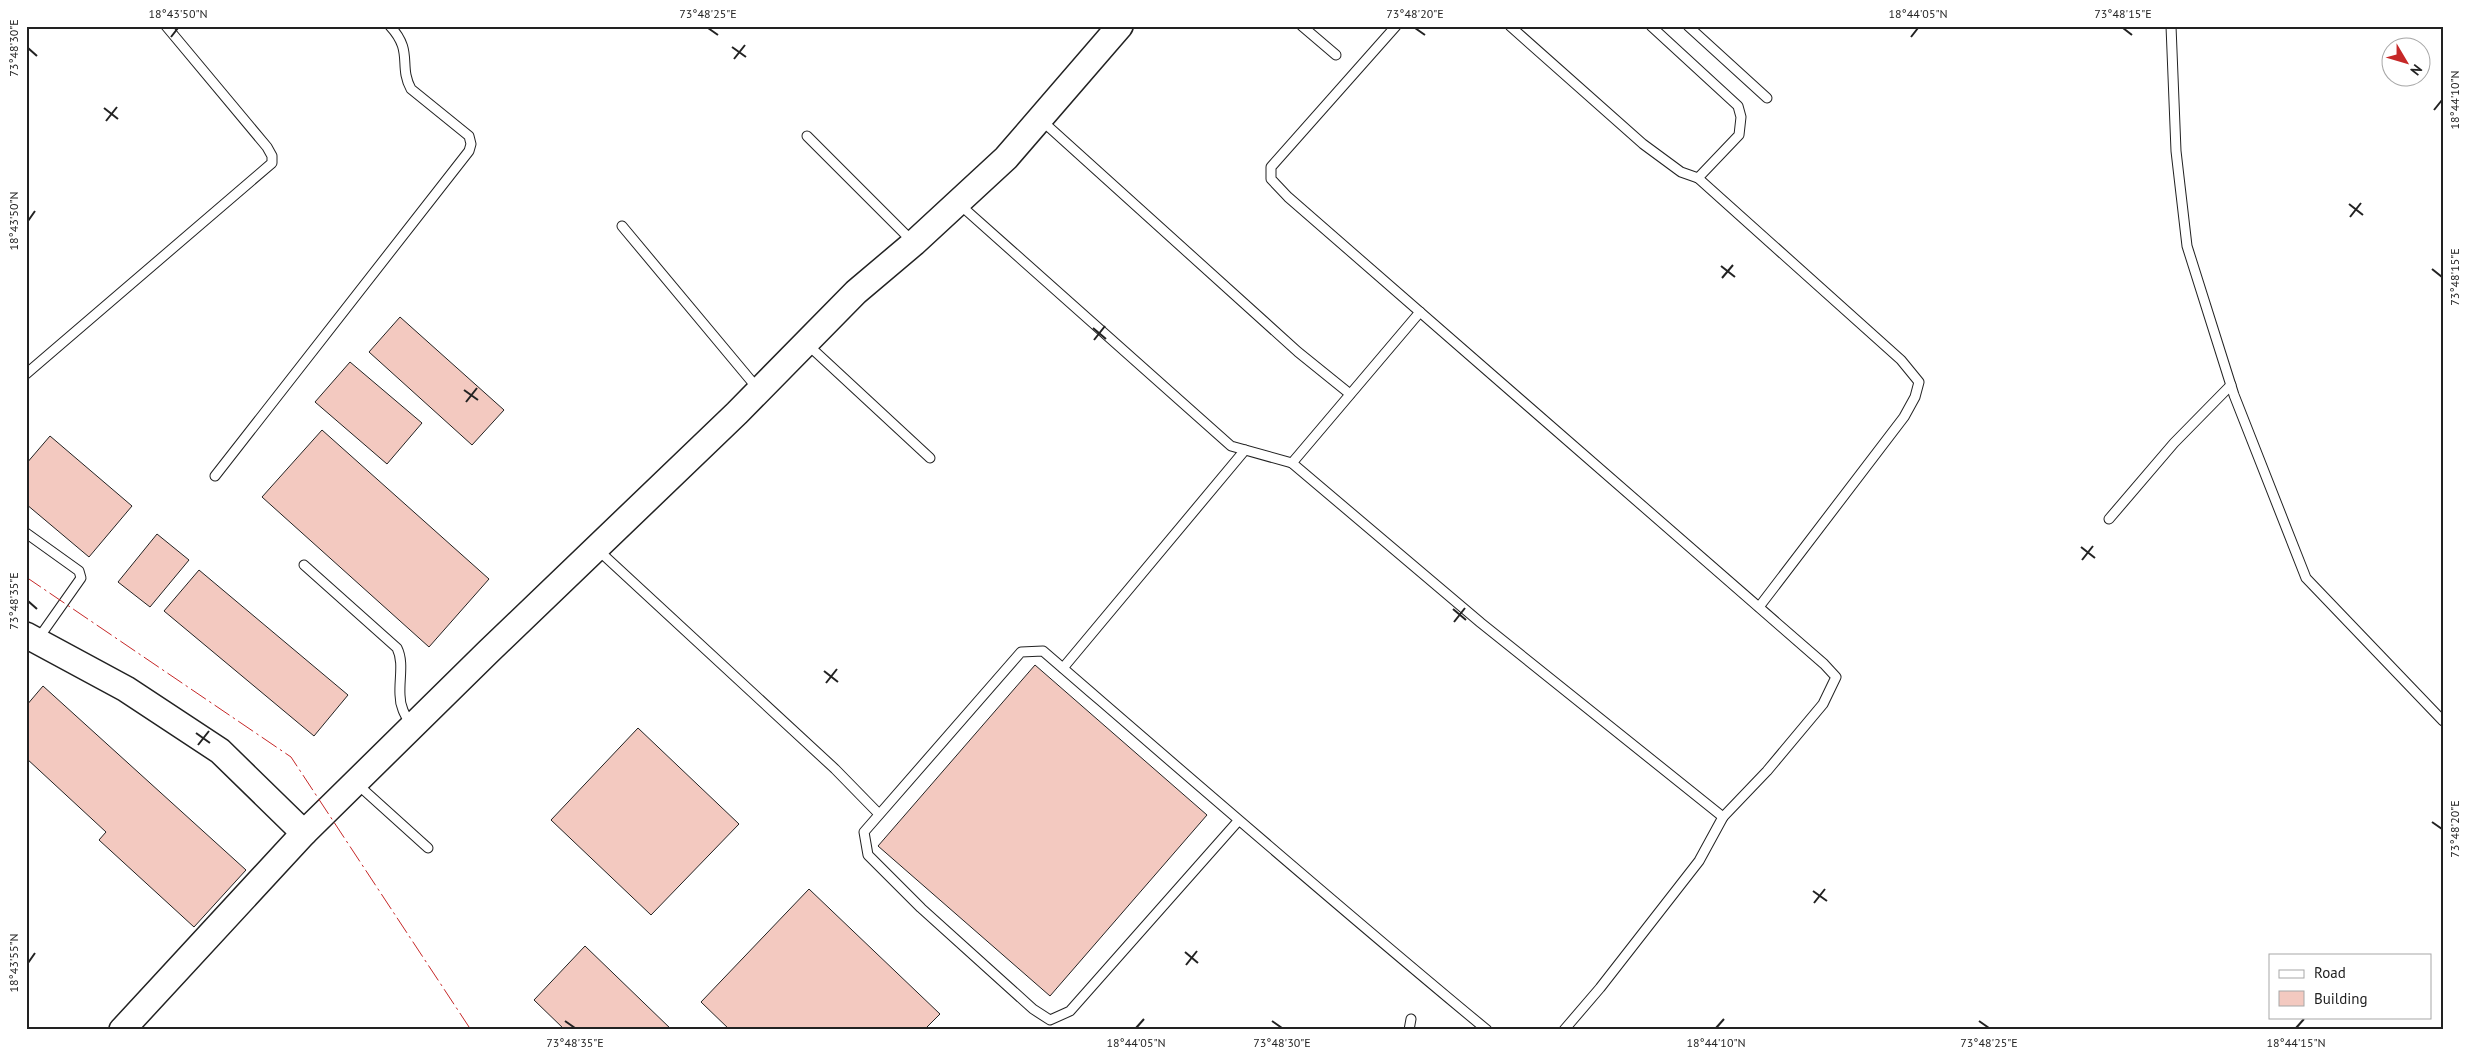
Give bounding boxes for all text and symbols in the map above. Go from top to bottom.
text: 18°43'50"N [148,6,208,21]
text: 73°48'25"E [679,6,737,21]
text: 73°48'20"E [1386,6,1444,21]
text: 18°44'05"N [1888,6,1948,21]
text: 73°48'15"E [2094,6,2152,21]
text: 73°48'30"E [6,19,21,77]
north arrow [2382,38,2432,88]
text: N [2406,61,2426,79]
text: 18°44'10"N [2447,70,2462,130]
text: 18°43'50"N [6,191,21,251]
text: 73°48'15"E [2447,248,2462,306]
text: 73°48'35"E [6,572,21,630]
text: 73°48'20"E [2447,800,2462,858]
text: 18°43'55"N [6,933,21,993]
legend [2269,954,2432,1018]
text: Road [2314,963,2346,982]
text: Building [2314,989,2368,1008]
text: 73°48'35"E [546,1035,604,1050]
text: 18°44'05"N [1106,1035,1166,1050]
text: 73°48'30"E [1253,1035,1311,1050]
text: 18°44'10"N [1686,1035,1746,1050]
text: 73°48'25"E [1960,1035,2018,1050]
text: 18°44'15"N [2266,1035,2326,1050]

